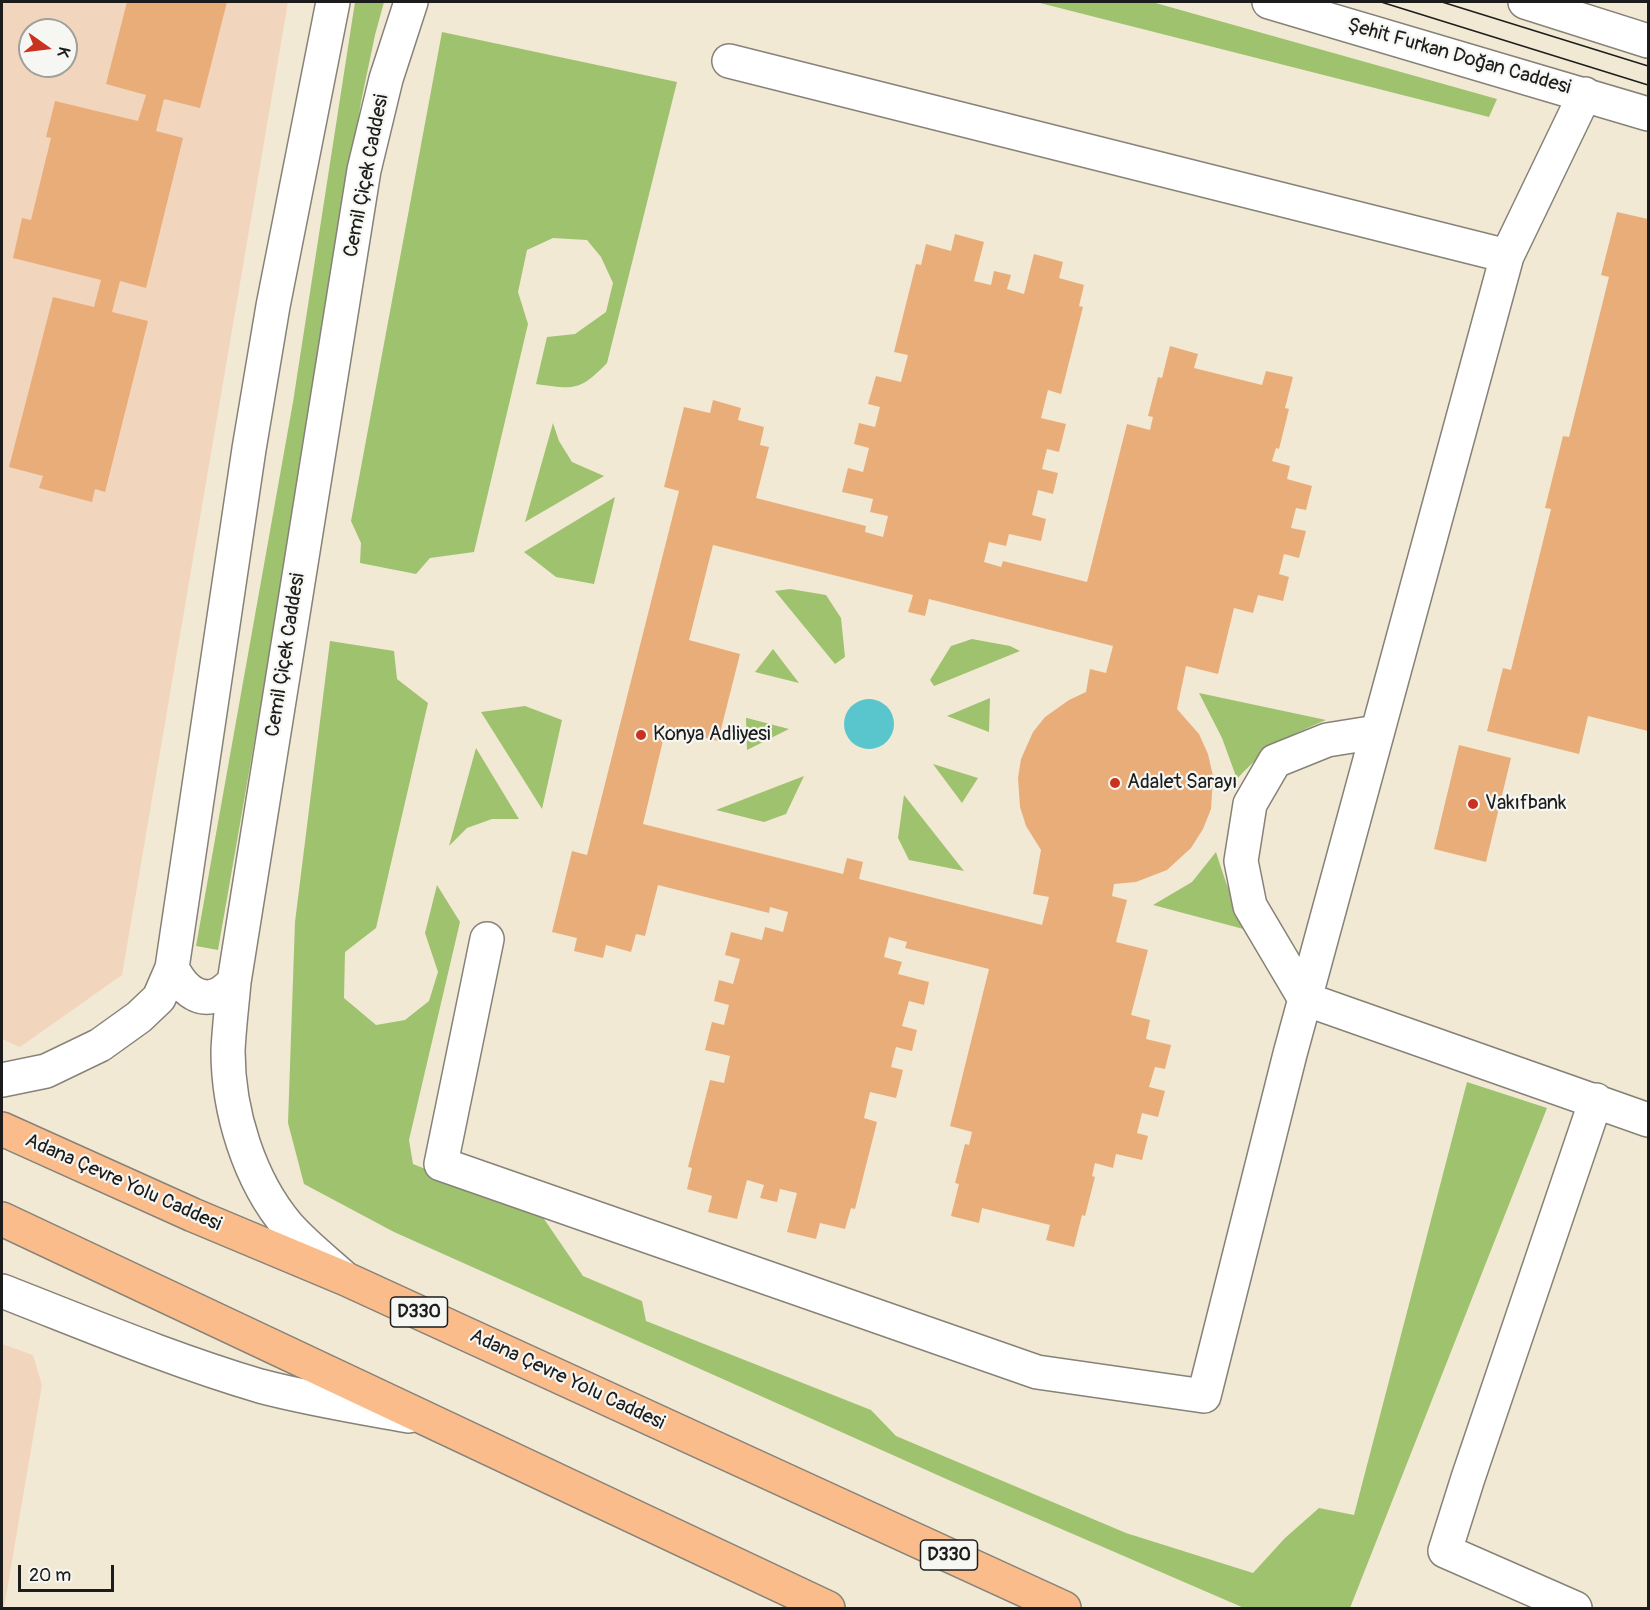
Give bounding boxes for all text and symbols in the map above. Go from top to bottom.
street label: Şehit Furkan Doğan Caddesi [1345,14,1573,100]
north arrow [18,18,78,78]
text: K [53,45,74,59]
street label: Cemil Çiçek Caddesi [339,93,395,259]
street label: Cemil Çiçek Caddesi [261,572,311,738]
place label: Konya Adliyesi [653,723,771,747]
marker: Konya Adliyesi [634,728,648,742]
place label: Adalet Sarayı [1127,771,1237,795]
marker: Adalet Sarayı [1108,776,1122,790]
place label: Vakıfbank [1485,792,1566,816]
marker: Vakıfbank [1466,797,1480,811]
street label: Adana Çevre Yolu Caddesi [21,1129,225,1237]
road number: D330 [390,1297,448,1327]
street label: Adana Çevre Yolu Caddesi [466,1324,668,1436]
road number: D330 [920,1540,978,1570]
scale bar [21,1553,117,1591]
text: 20 m [29,1564,71,1587]

